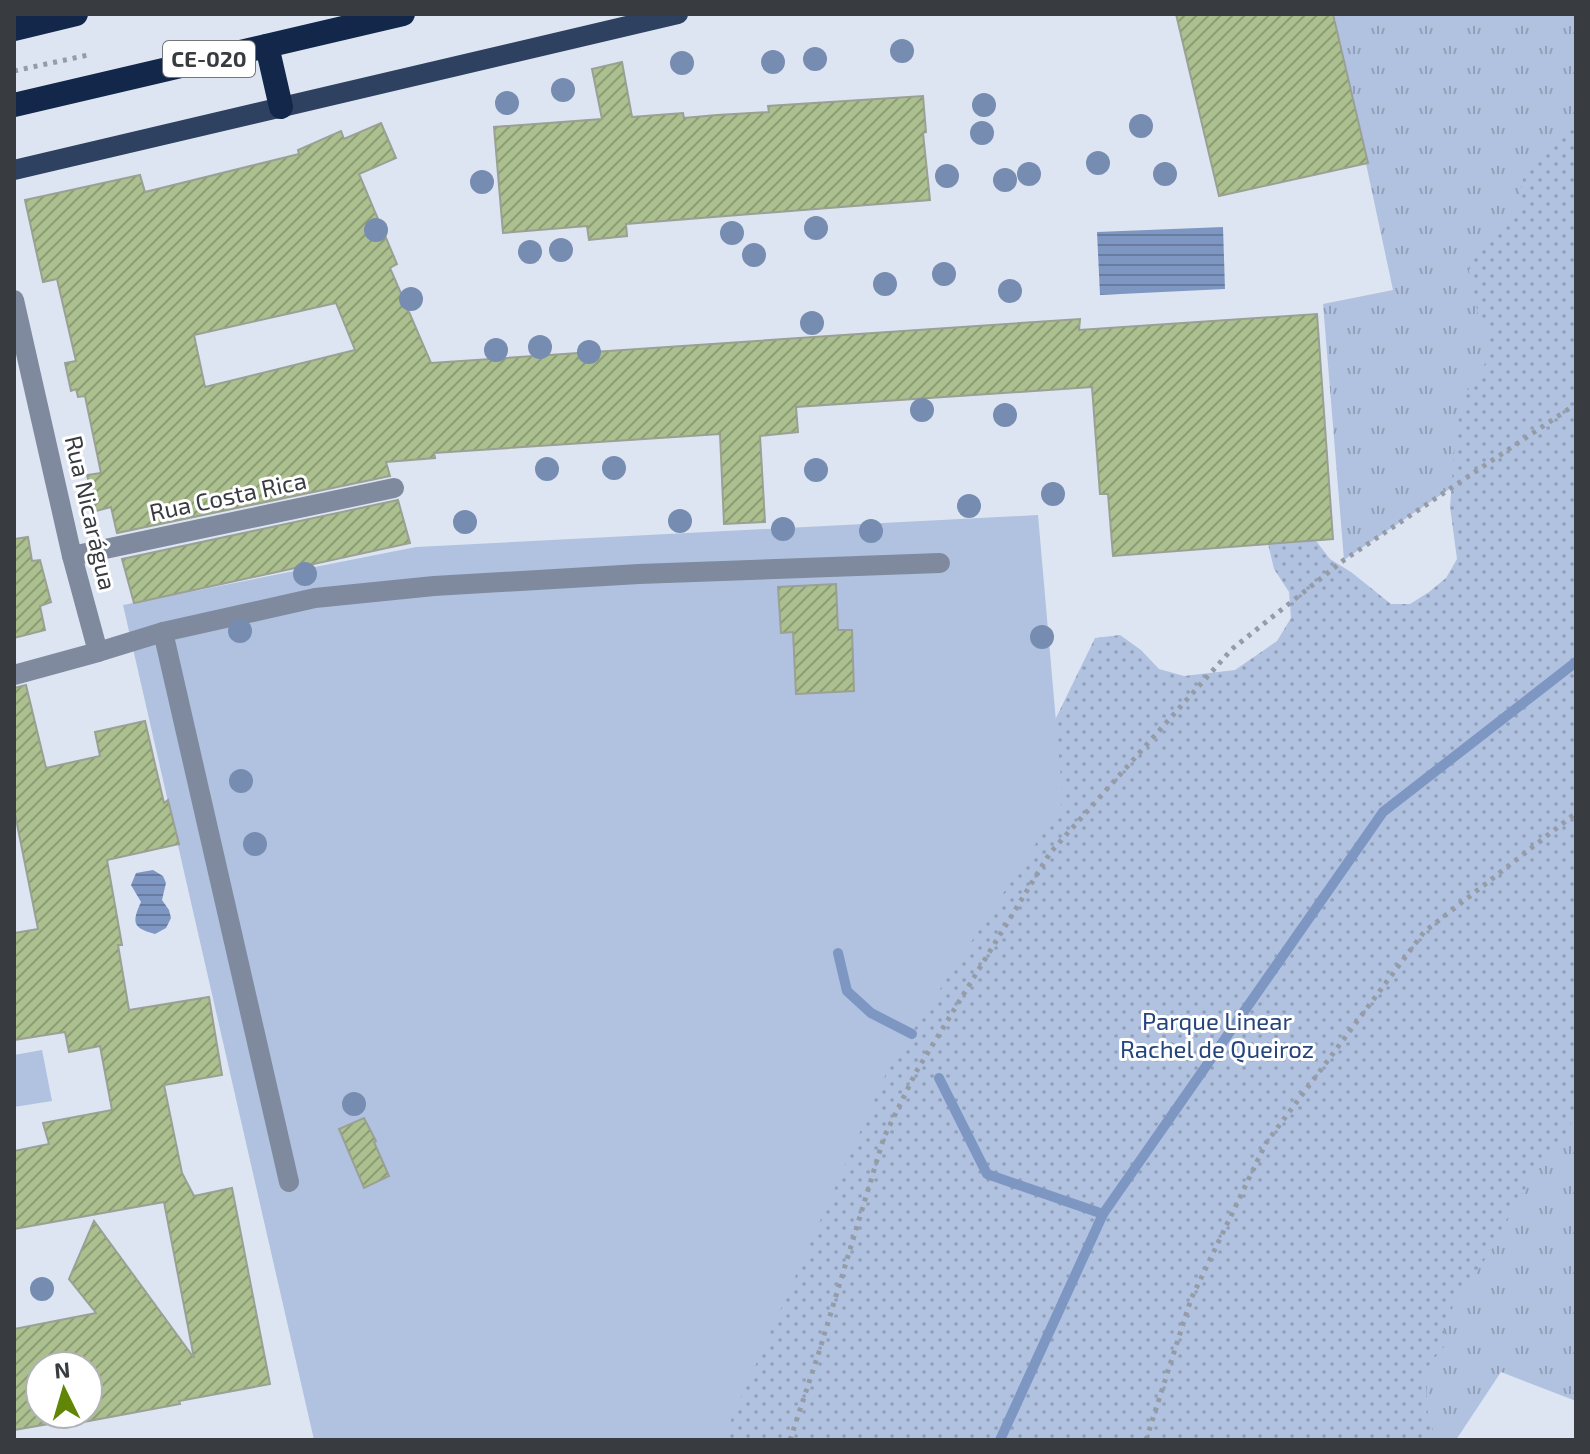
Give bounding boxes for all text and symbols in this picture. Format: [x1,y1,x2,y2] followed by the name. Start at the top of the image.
[163,41,255,77] road number: CE-020
[60,432,123,593] street label: Rua Nicarágua
[146,465,309,526] street label: Rua Costa Rica
[1120,1006,1314,1063] park label: Parque Linear Rachel de Queiroz
[24,1350,104,1430] north arrow
[53,1355,71,1383] text: N

